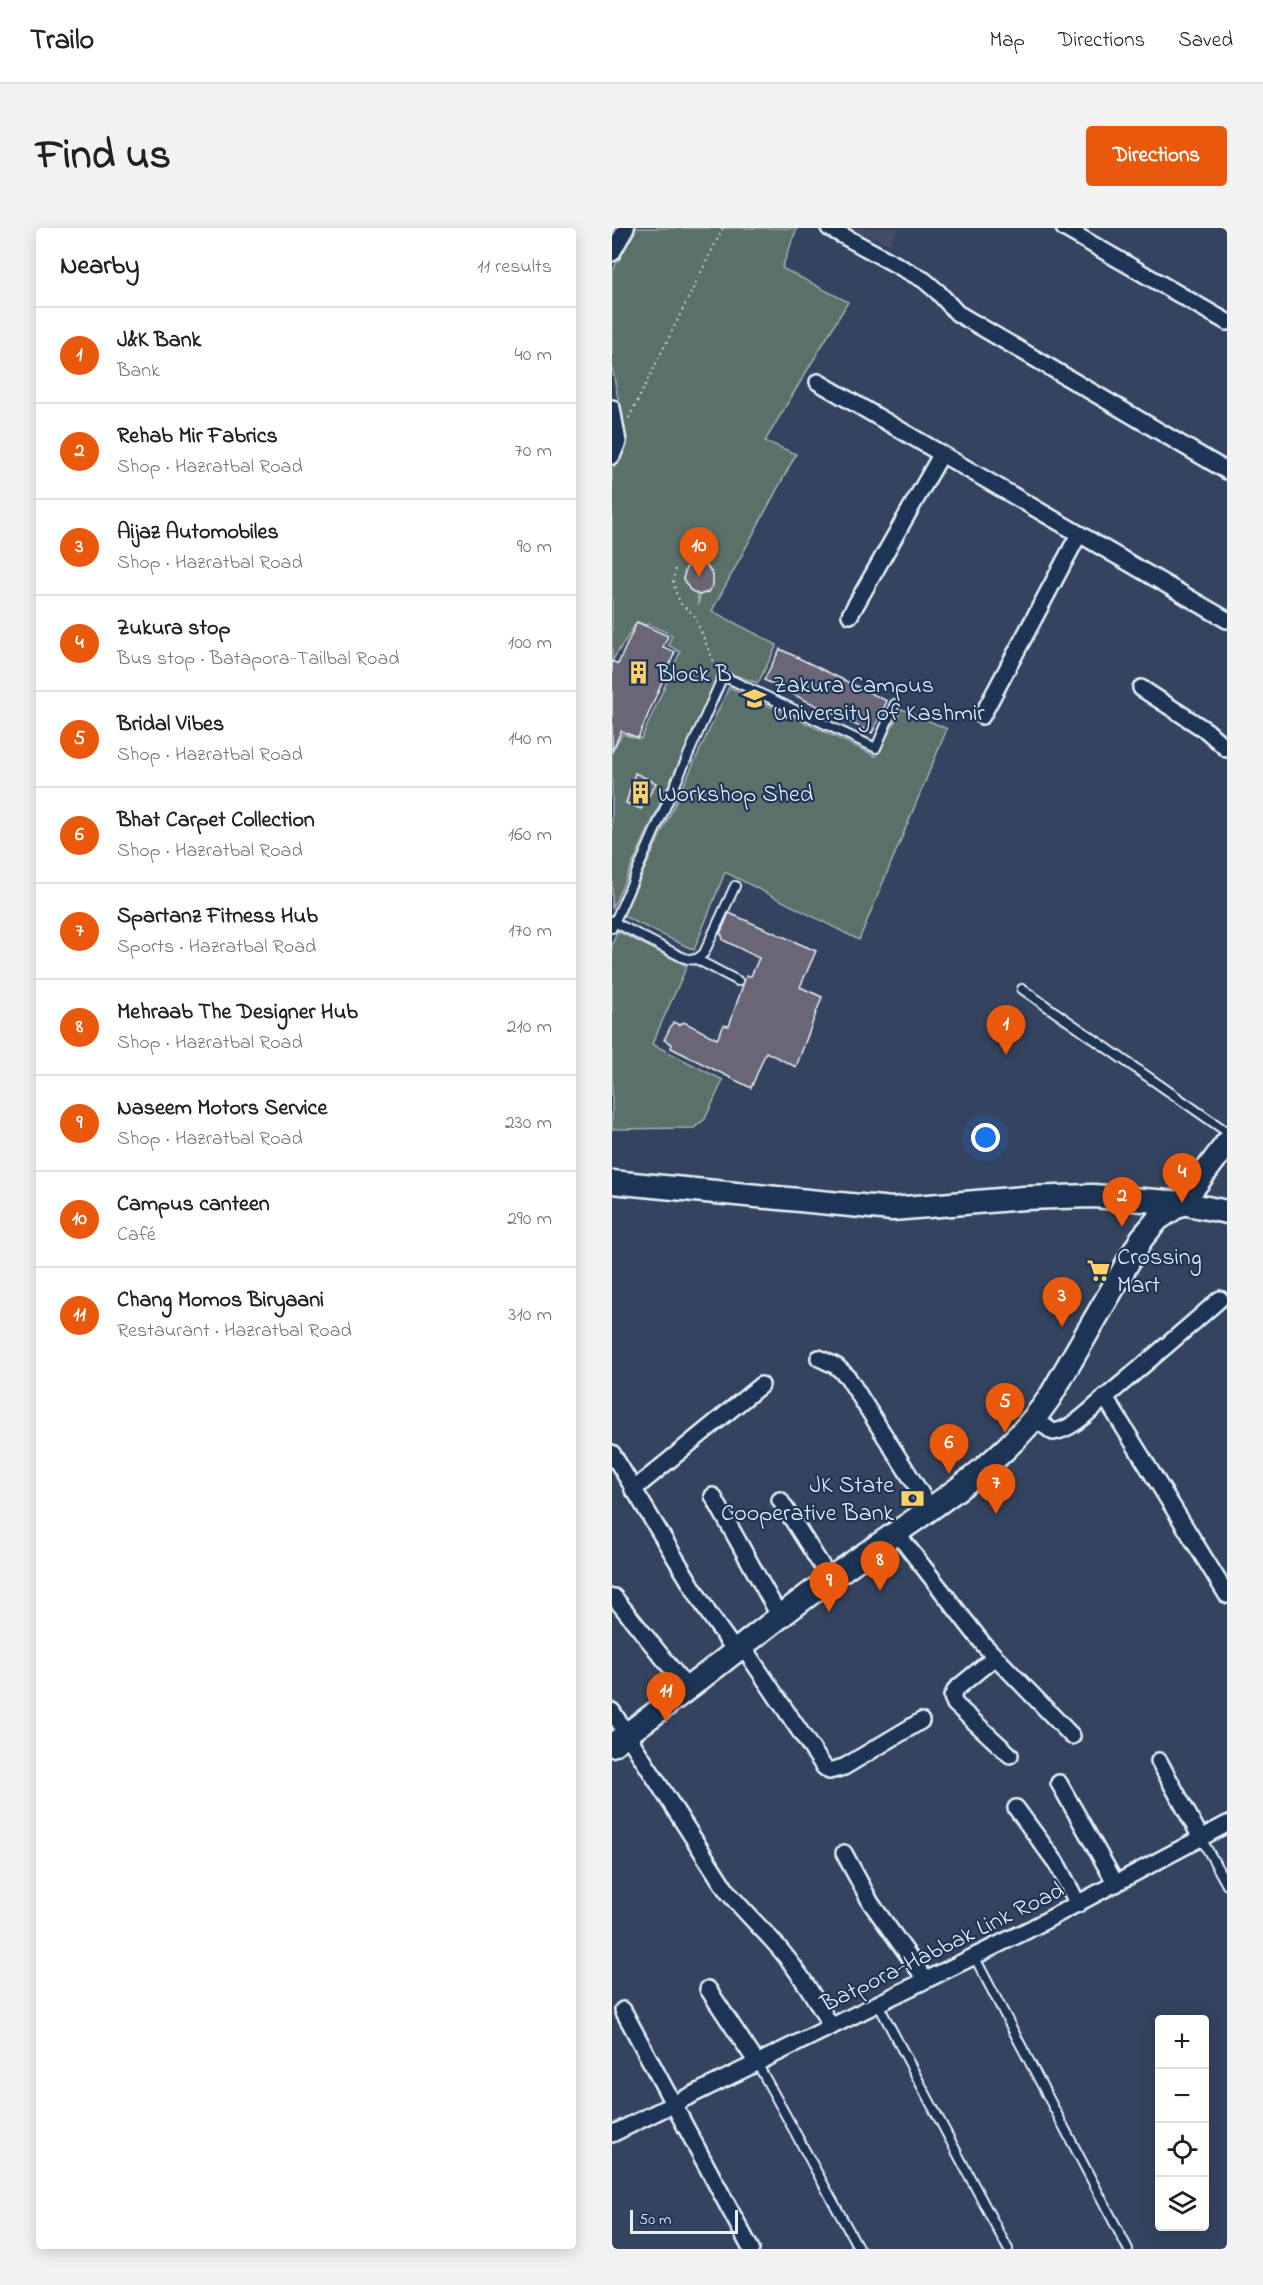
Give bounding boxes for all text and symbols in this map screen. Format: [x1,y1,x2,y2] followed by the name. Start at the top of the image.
[30,21,94,62] text: Trailo
[989,26,1025,56] text: Map
[1058,26,1145,56] text: Directions
[1178,26,1233,56] text: Saved
[36,126,171,187] text: Find us
[1086,126,1227,186] button: Directions
[60,248,139,286] text: Nearby
[477,253,552,282] text: 11 results
[117,325,201,357] text: J&K Bank
[76,341,83,370] text: 1
[515,341,552,370] text: 40 m
[117,357,160,386] text: Bank
[117,421,278,453] text: Rehab Mir Fabrics
[75,437,84,466] text: 2
[515,437,552,466] text: 70 m
[117,453,303,482] text: Shop · Hazratbal Road
[117,517,279,549] text: Aijaz Automobiles
[680,528,718,577] pin: 10
[75,533,84,562] text: 3
[517,533,552,562] text: 90 m
[117,549,303,578] text: Shop · Hazratbal Road
[117,613,230,645] text: Zukura stop
[75,629,84,658] text: 4
[508,629,552,658] text: 100 m
[117,645,399,674] text: Bus stop · Batapora-Tailbal Road
[656,658,732,693] place label: Block B
[626,660,652,686] building icon: Block B
[773,669,985,733] place label: Zakura Campus University of Kashmir
[742,685,768,711] school or university icon: Zakura Campus University of Kashmir
[117,709,224,741] text: Bridal Vibes
[74,725,85,754] text: 5
[508,725,552,754] text: 140 m
[117,741,303,770] text: Shop · Hazratbal Road
[658,778,814,813] place label: Workshop Shed
[627,780,653,806] building icon: Workshop Shed
[117,805,315,837] text: Bhat Carpet Collection
[75,821,84,850] text: 6
[508,821,552,850] text: 160 m
[117,837,303,866] text: Shop · Hazratbal Road
[117,901,318,933] text: Spartanz Fitness Hub
[75,917,84,946] text: 7
[508,917,552,946] text: 170 m
[117,933,316,962] text: Sports · Hazratbal Road
[117,997,358,1029] text: Mehraab The Designer Hub
[986,1006,1026,1055] pin: 1
[76,1013,83,1042] text: 8
[507,1013,552,1042] text: 210 m
[117,1029,303,1058] text: Shop · Hazratbal Road
[117,1093,327,1125] text: Naseem Motors Service
[76,1109,83,1138] text: 9
[505,1109,552,1138] text: 230 m
[971,1123,1000,1152] your location
[117,1125,303,1154] text: Shop · Hazratbal Road
[1162,1154,1202,1203] pin: 4
[1102,1178,1142,1227] pin: 2
[117,1189,270,1221] text: Campus canteen
[72,1205,87,1234] text: 10
[507,1205,552,1234] text: 290 m
[117,1221,156,1250] text: Café
[1117,1241,1201,1304] place label: Crossing Mart
[1086,1257,1112,1283] supermarket icon: Crossing Mart
[1042,1278,1082,1327] pin: 3
[117,1285,324,1317] text: Chang Momos Biryaani
[73,1301,86,1330] text: 11
[508,1301,552,1330] text: 310 m
[117,1317,352,1346] text: Restaurant · Hazratbal Road
[986,1384,1024,1433] pin: 5
[930,1424,968,1474] pin: 6
[976,1464,1016,1514] pin: 7
[721,1469,894,1532] place label: JK State Cooperative Bank
[899,1485,925,1511] bank icon: JK State Cooperative Bank
[860,1542,900,1591] pin: 8
[810,1562,848,1612] pin: 9
[646,1672,686,1722] pin: 11
[815,1874,1071,2023] street label: Batpora-Habbak Link Road
[1155,2015,1209,2231] map controls
[1155,2015,1209,2069] button: +
[1155,2069,1209,2123] button: −
[1155,2123,1209,2177] button: locate
[1155,2177,1209,2231] button: layers
[630,2207,738,2234] scale bar
[639,2208,671,2232] text: 50 m

